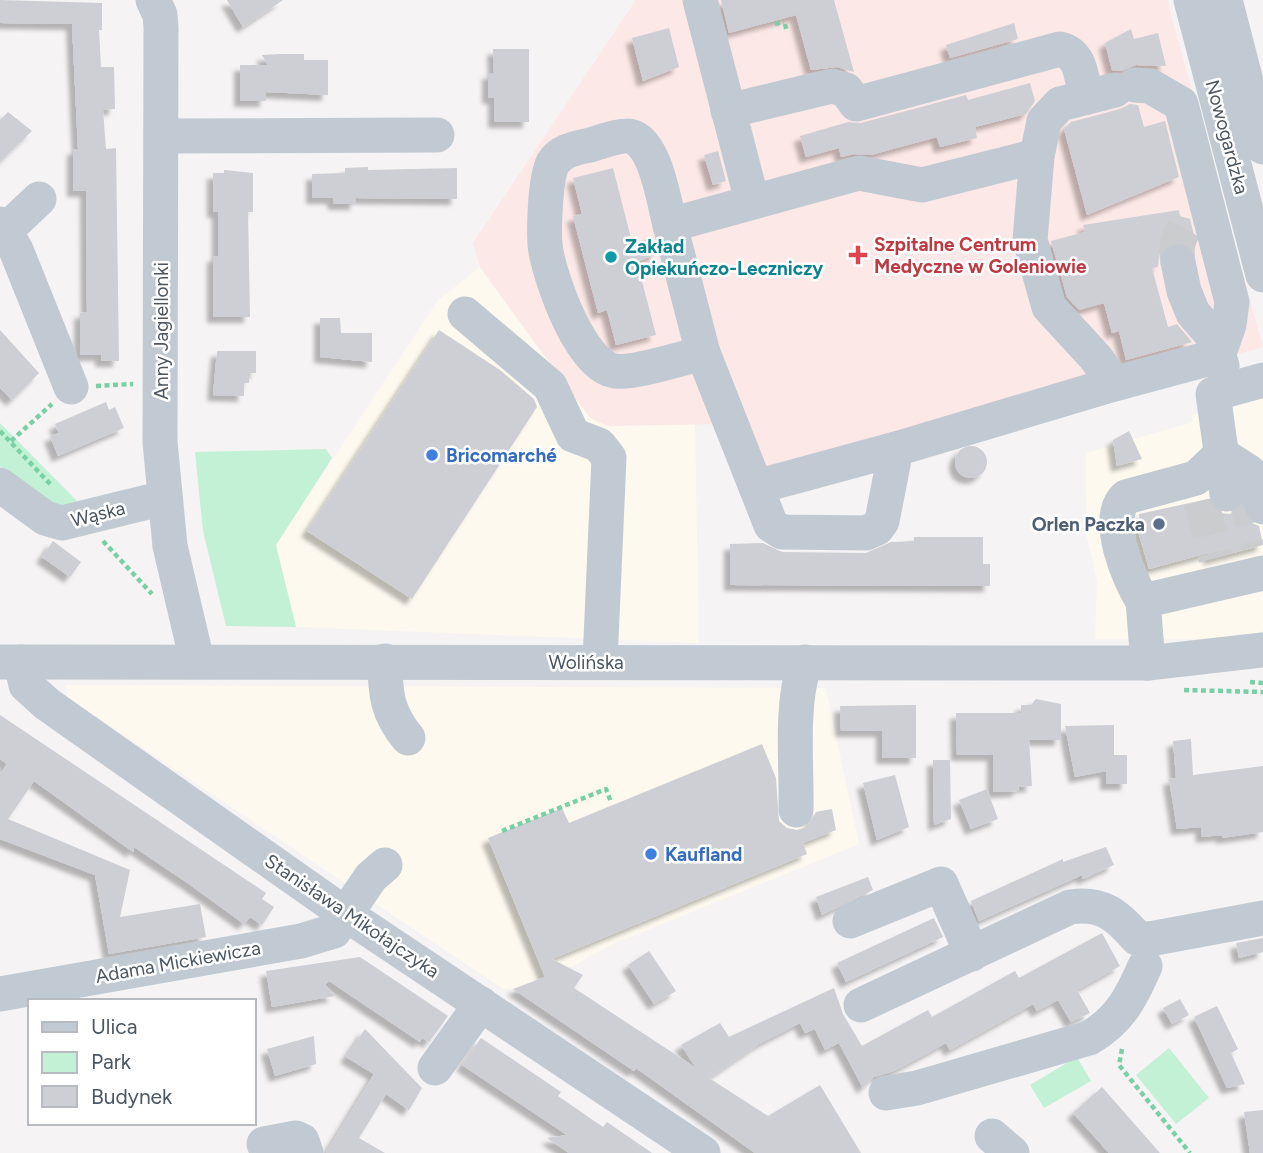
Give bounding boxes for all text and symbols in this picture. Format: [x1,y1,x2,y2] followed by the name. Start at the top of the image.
[1201,77,1253,197] street label: Nowogardzka
[874,233,1087,278] place label: Szpitalne Centrum Medyczne w Goleniowie
[625,235,823,280] place label: Zakład Opiekuńczo-Leczniczy
[848,245,868,265] marker: Szpitalne Centrum Medyczne w Goleniowie
[603,249,619,265] marker: Zakład Opiekuńczo-Leczniczy
[150,262,173,400] street label: Anny Jagiellonki
[446,444,557,467] place label: Bricomarché
[424,447,440,463] marker: Bricomarché
[69,496,127,532] street label: Wąska
[1032,513,1145,536] place label: Orlen Paczka
[1151,516,1167,532] marker: Orlen Paczka
[548,651,624,674] street label: Wolińska
[665,843,742,866] place label: Kaufland
[643,846,659,862] marker: Kaufland
[260,849,444,983] street label: Stanisława Mikołajczyka
[94,936,262,988] street label: Adama Mickiewicza
[28,999,256,1125] legend
[91,1014,137,1039] text: Ulica
[91,1049,132,1074] text: Park
[91,1084,173,1109] text: Budynek

